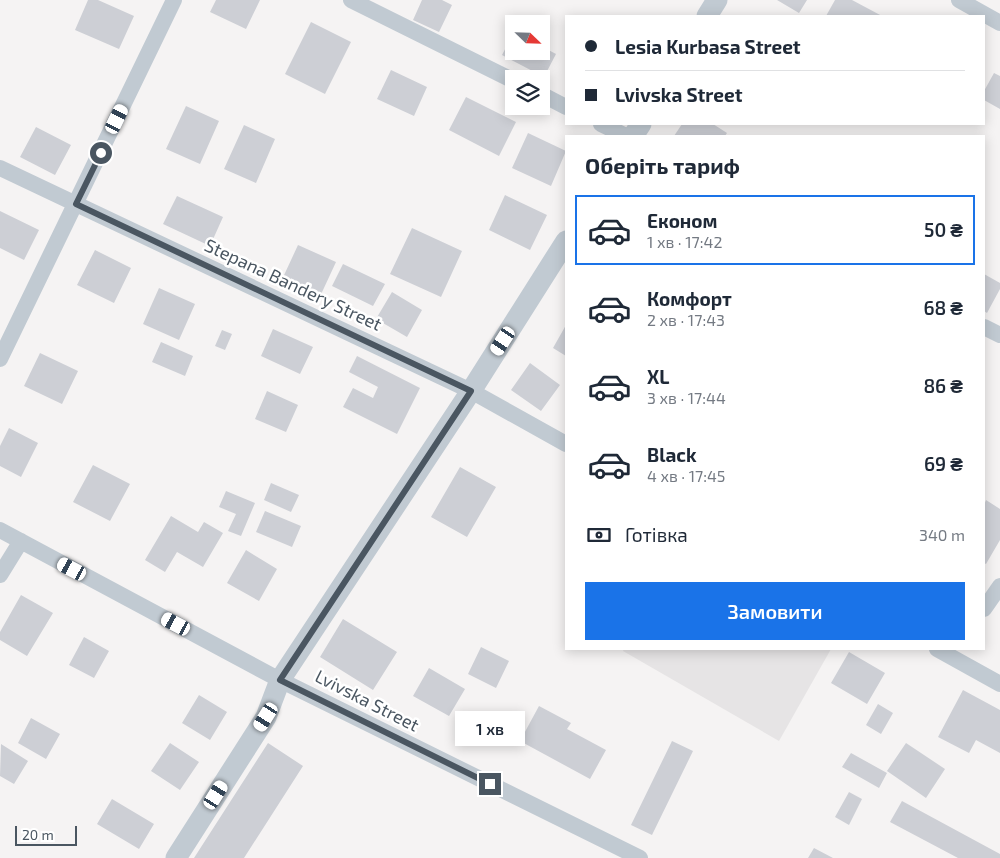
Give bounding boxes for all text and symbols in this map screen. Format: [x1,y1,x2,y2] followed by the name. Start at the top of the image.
[505,15,550,60] north arrow
[505,15,550,115] map controls
[615,35,801,58] text: Lesia Kurbasa Street
[505,70,550,115] button: layers
[615,83,742,106] text: Lvivska Street
[103,102,130,136] car
[90,142,112,164] route start
[585,152,740,178] text: Оберіть тариф
[587,208,632,253] icon: car
[647,209,718,232] text: Економ
[924,218,963,241] text: 50 ₴
[647,232,722,251] text: 1 хв · 17:42
[201,233,386,335] street label: Stepana Bandery Street
[587,286,632,331] icon: car
[647,287,732,310] text: Комфорт
[923,296,963,319] text: 68 ₴
[647,310,725,329] text: 2 хв · 17:43
[488,324,517,358] car
[587,364,632,409] icon: car
[647,365,669,388] text: XL
[923,374,963,397] text: 86 ₴
[647,388,726,407] text: 3 хв · 17:44
[587,442,632,487] icon: car
[647,443,697,466] text: Black
[924,452,963,475] text: 69 ₴
[647,466,725,485] text: 4 хв · 17:45
[585,521,613,549] icon: cash
[625,523,688,546] text: Готівка
[919,525,965,544] text: 340 m
[55,555,88,583] car
[585,582,965,640] button: Замовити
[159,610,192,638] car
[312,664,423,736] street label: Lvivska Street
[251,700,280,734] car
[455,712,525,746] callout: 1 хв
[476,719,504,738] text: 1 хв
[479,773,501,795] route end
[201,778,230,812] car
[15,823,78,846] scale bar
[22,826,54,843] text: 20 m

